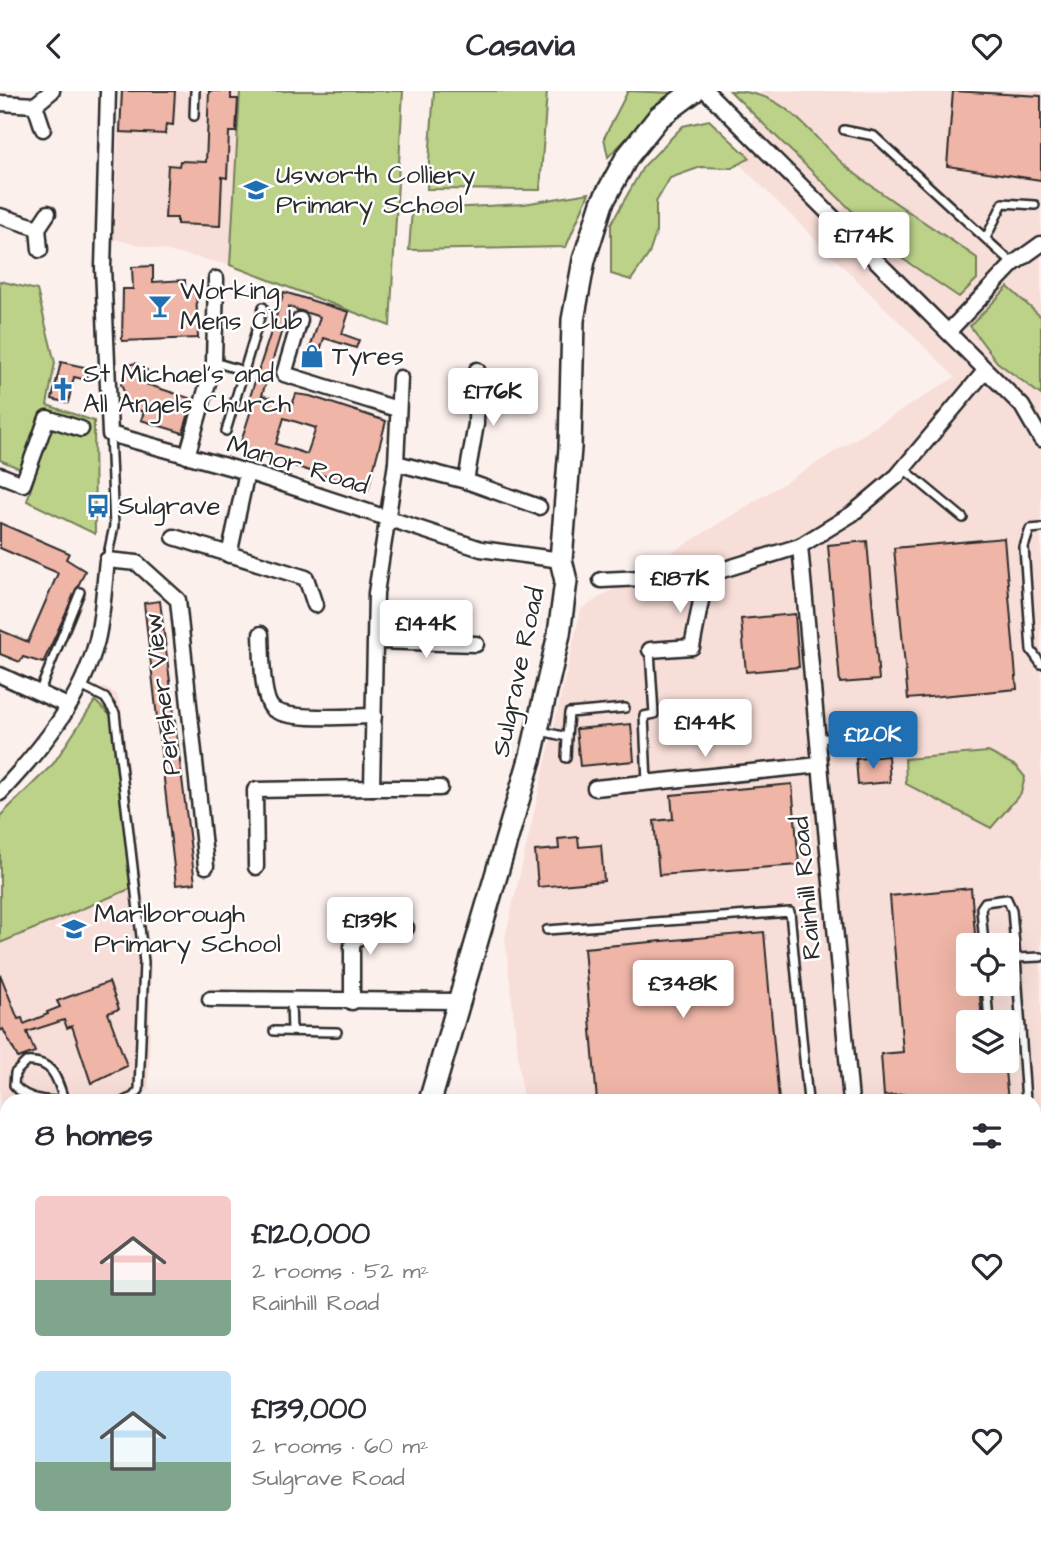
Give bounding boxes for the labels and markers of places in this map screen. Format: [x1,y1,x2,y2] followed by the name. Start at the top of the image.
[276,157,475,225] place label: Usworth Colliery Primary School
[242,176,270,204] school or university icon: Usworth Colliery Primary School
[815,213,913,272] pin: £174K
[180,273,303,339] place label: Working Mens Club
[146,292,174,320] bar icon: Working Mens Club
[332,338,404,376] place label: Tyres
[298,342,326,370] shop icon: Tyres
[83,356,291,424] place label: St Michael's and All Angels Church
[444,369,542,428] pin: £176K
[49,375,77,403] church icon: St Michael's and All Angels Church
[118,488,221,526] place label: Sulgrave
[84,492,112,520] bus stop icon: Sulgrave
[631,555,729,615] pin: £187K
[377,601,475,660] pin: £144K
[656,699,754,759] pin: £144K
[824,711,922,771] pin: £120K
[94,896,281,964] place label: Marlborough Primary School
[321,897,419,957] pin: £139K
[60,915,88,943] school or university icon: Marlborough Primary School
[634,961,732,1020] pin: £348K

